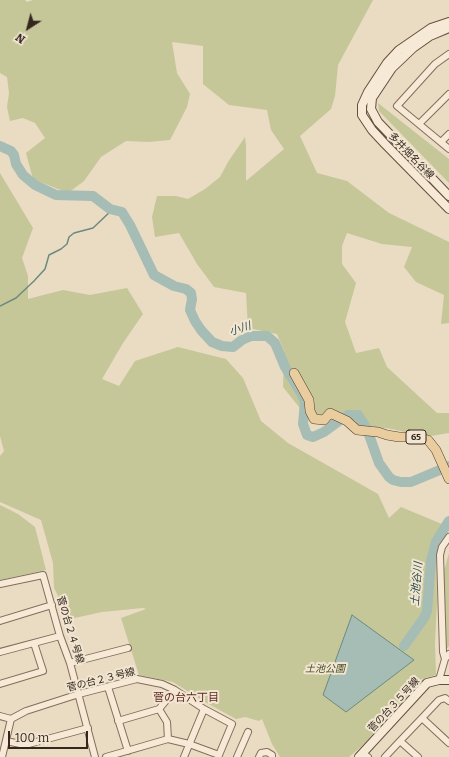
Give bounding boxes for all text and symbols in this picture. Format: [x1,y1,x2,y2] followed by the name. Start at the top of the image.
[8,8,48,48] north arrow
[13,30,28,46] text: N
[386,130,436,182] street label: 多井畑名谷線
[228,319,252,339] water label: 小川
[406,430,426,444] road number: 65
[409,562,425,606] water label: 土池谷川
[54,595,86,665] street label: 菅の台２４号線
[305,663,345,675] park label: 土池公園
[66,666,136,694] street label: 菅の台２３号線
[366,675,422,735] street label: 菅の台３５号線
[153,691,219,705] district label: 菅の台六丁目
[10,723,90,749] scale bar
[15,731,49,745] text: 100 m

